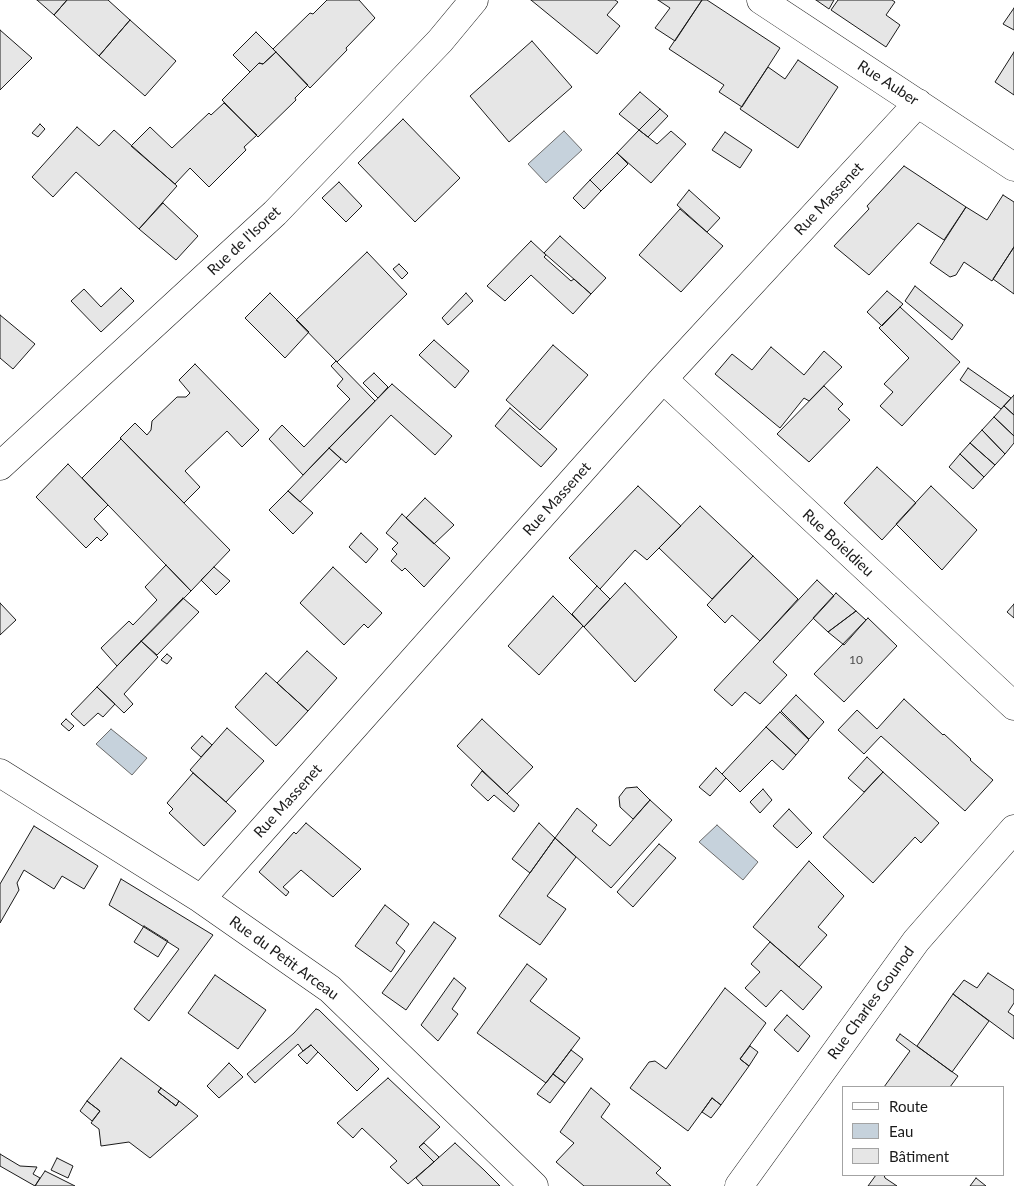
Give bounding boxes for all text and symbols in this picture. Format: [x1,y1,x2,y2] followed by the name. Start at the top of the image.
[854,57,922,109] street label: Rue Auber
[791,159,867,239] street label: Rue Massenet
[204,203,284,279] street label: Rue de l'Isoret
[519,458,595,540] street label: Rue Massenet
[799,506,877,580] street label: Rue Boieldieu
[849,653,863,667] house number: 10
[250,760,326,842] street label: Rue Massenet
[226,912,342,1004] street label: Rue du Petit Arceau
[824,943,918,1063] street label: Rue Charles Gounod
[842,1086,1004,1176] legend
[889,1097,928,1115] text: Route
[889,1122,913,1140] text: Eau
[889,1147,949,1165] text: Bâtiment

